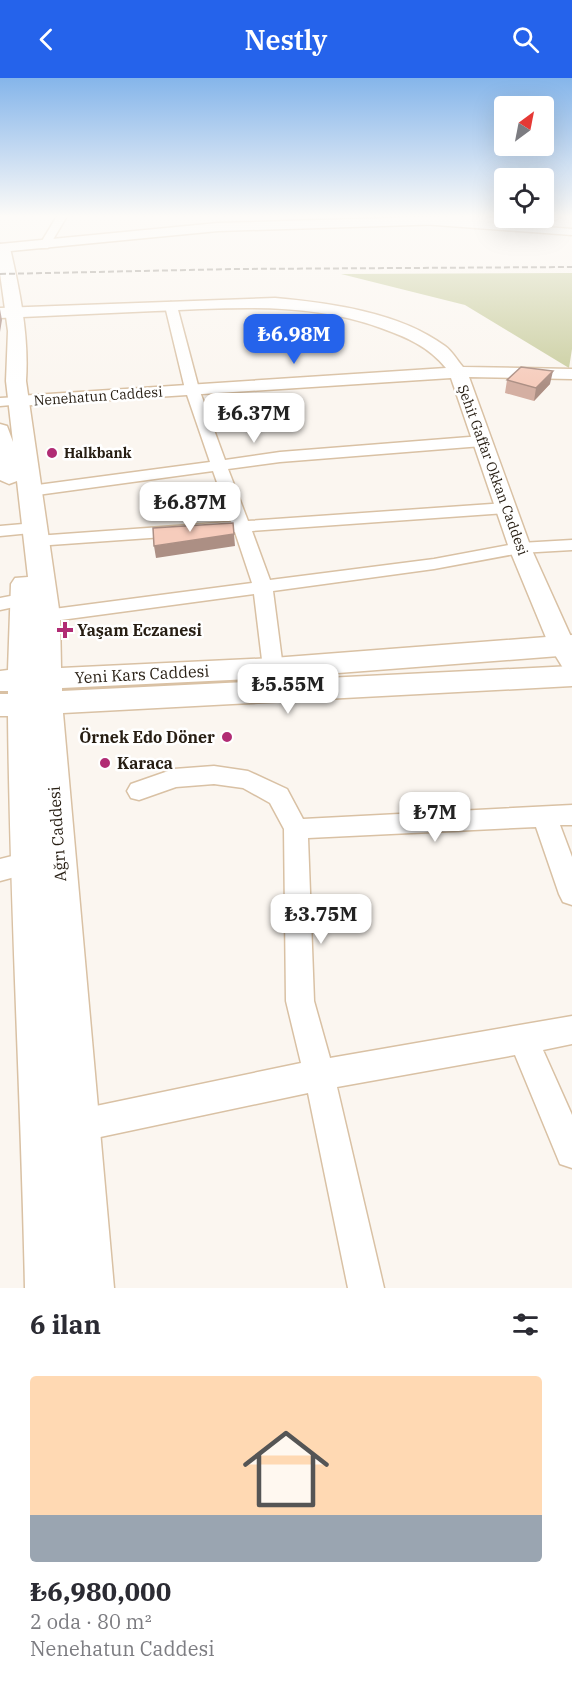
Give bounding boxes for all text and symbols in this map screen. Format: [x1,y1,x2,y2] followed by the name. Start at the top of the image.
[245,22,327,57] text: Nestly
[30,23,63,56] icon: back
[509,23,542,56] icon: search
[494,96,554,156] north arrow
[494,96,554,228] map controls
[494,168,554,228] button: locate
[245,314,343,365] pin: ₺6.98M
[258,320,330,347] text: ₺6.98M
[454,382,532,558] street label: Şehit Gaffar Okkan Caddesi
[33,383,163,409] street label: Nenehatun Caddesi
[205,393,303,444] pin: ₺6.37M
[218,399,290,426] text: ₺6.37M
[64,444,132,462] place label: Halkbank
[45,446,59,460] marker: Halkbank
[141,482,239,533] pin: ₺6.87M
[154,488,226,515] text: ₺6.87M
[77,620,202,640] place label: Yaşam Eczanesi
[58,623,72,637] marker: Yaşam Eczanesi
[74,660,210,688] street label: Yeni Kars Caddesi
[239,664,337,715] pin: ₺5.55M
[252,670,324,697] text: ₺5.55M
[79,727,215,747] place label: Örnek Edo Döner
[220,730,234,744] marker: Örnek Edo Döner
[117,753,173,773] place label: Karaca
[98,756,112,770] marker: Karaca
[44,786,70,882] street label: Ağrı Caddesi
[406,792,464,843] pin: ₺7M
[413,798,457,825] text: ₺7M
[272,894,370,945] pin: ₺3.75M
[285,900,357,927] text: ₺3.75M
[30,1307,101,1341] text: 6 ilan
[509,1308,542,1341] icon: filters
[232,1415,340,1523] icon: home
[30,1574,171,1608] text: ₺6,980,000
[30,1608,152,1635] text: 2 oda · 80 m²
[30,1635,215,1662] text: Nenehatun Caddesi

